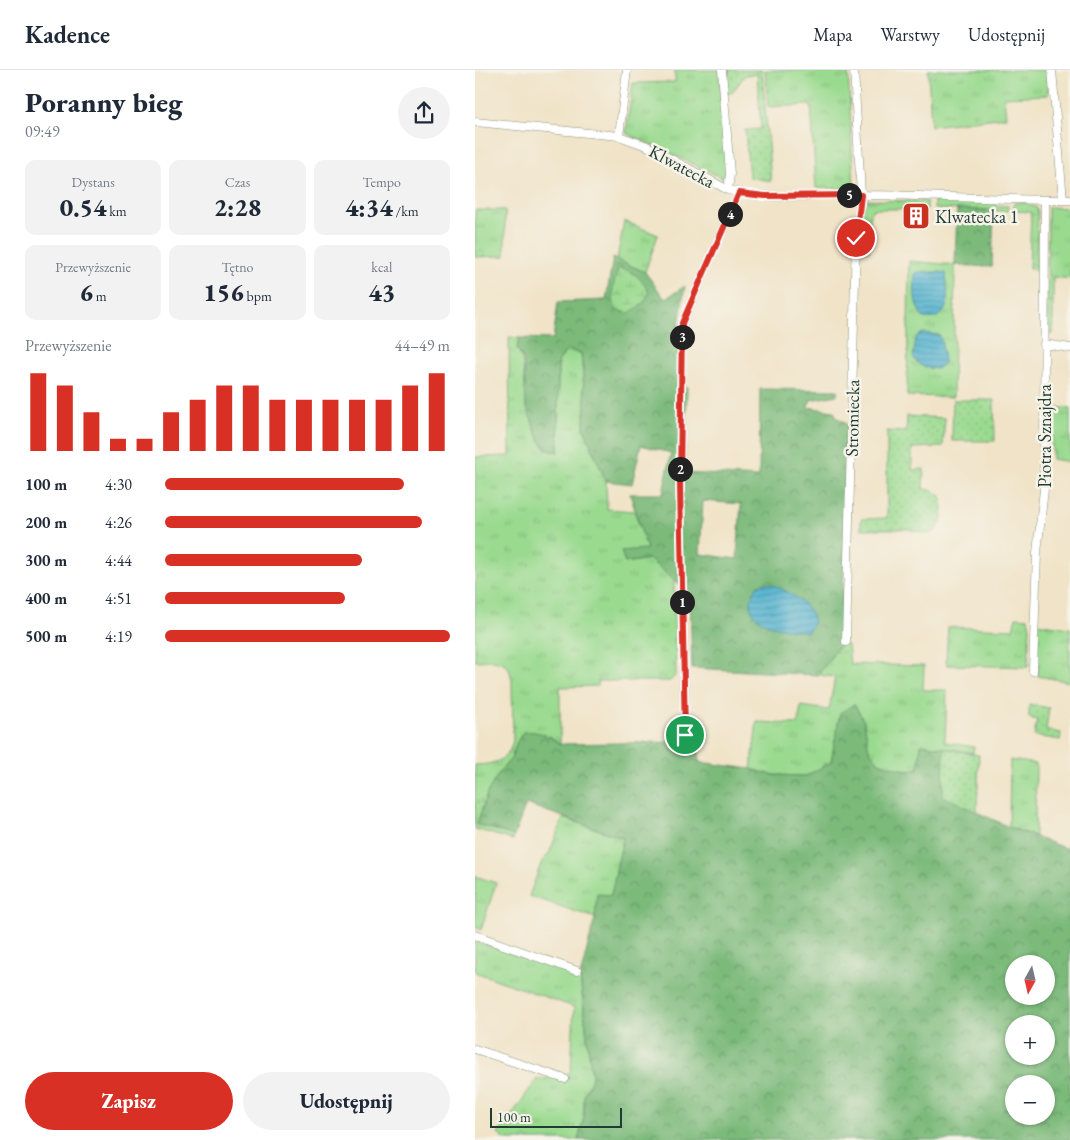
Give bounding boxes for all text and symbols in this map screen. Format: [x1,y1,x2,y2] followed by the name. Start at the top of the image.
[25,19,110,50] text: Kadence
[813,23,852,46] text: Mapa
[880,23,940,46] text: Warstwy
[968,23,1045,46] text: Udostępnij
[25,84,183,120] text: Poranny bieg
[398,87,450,139] button: share
[25,121,60,142] text: 09:49
[645,139,720,193] street label: Klwatecka
[72,173,115,191] text: Dystans
[225,173,250,191] text: Czas
[363,173,401,191] text: Tempo
[837,182,861,208] pin: 5
[846,186,853,204] text: 5
[60,191,106,223] text: 0.54
[214,191,261,223] text: 2:28
[345,191,393,223] text: 4:34
[901,201,931,231] building icon: Klwatecka 1
[106,202,127,220] text: km
[393,202,419,220] text: /km
[717,202,743,226] pin: 4
[727,205,734,223] text: 4
[935,205,1019,228] place label: Klwatecka 1
[835,217,877,259] pin
[842,224,870,252] icon: check
[55,258,131,276] text: Przewyższenie
[221,258,253,276] text: Tętno
[371,258,392,276] text: kcal
[80,276,93,308] text: 6
[203,276,244,308] text: 156
[368,276,395,308] text: 43
[93,287,107,305] text: m
[244,287,272,305] text: bpm
[669,324,695,350] pin: 3
[679,328,686,346] text: 3
[25,335,112,356] text: Przewyższenie
[395,335,450,356] text: 44–49 m
[840,378,864,457] street label: Stromiecka
[1033,383,1056,488] street label: Piotra Sznajdra
[667,456,693,482] pin: 2
[677,460,684,478] text: 2
[25,474,67,495] text: 100 m
[105,474,132,495] text: 4:30
[25,512,67,533] text: 200 m
[105,512,132,533] text: 4:26
[25,550,67,571] text: 300 m
[105,550,132,571] text: 4:44
[25,588,67,609] text: 400 m
[105,588,132,609] text: 4:51
[669,590,695,614] pin: 1
[679,593,686,611] text: 1
[25,626,67,647] text: 500 m
[105,626,132,647] text: 4:19
[664,714,706,756] pin
[671,721,699,749] icon: arrive
[1005,955,1055,1005] north arrow
[1005,955,1055,1125] map controls
[1005,1015,1055,1065] button: +
[25,1072,233,1130] button: Zapisz
[243,1072,450,1130] button: Udostępnij
[1005,1075,1055,1125] button: −
[490,1105,623,1128] scale bar
[497,1108,531,1126] text: 100 m

